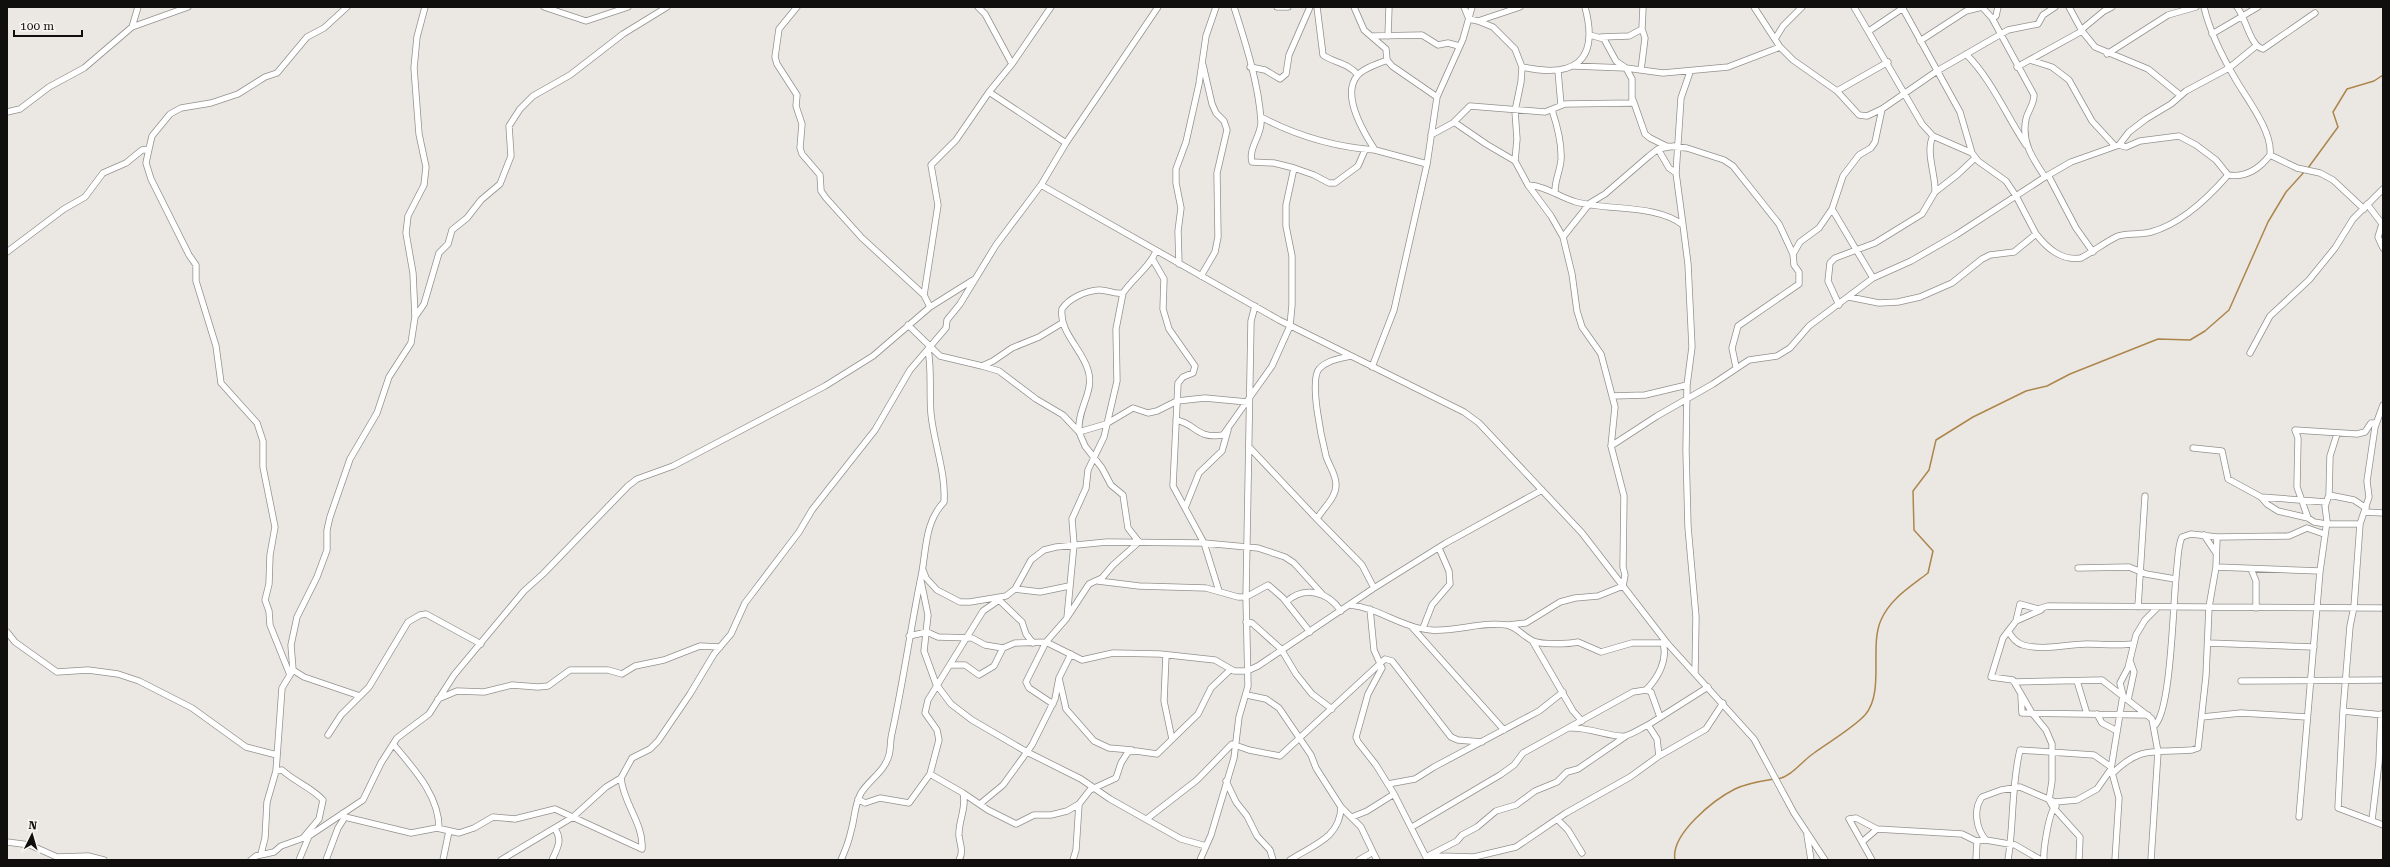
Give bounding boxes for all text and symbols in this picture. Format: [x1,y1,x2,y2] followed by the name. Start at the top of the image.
[14,12,82,38] scale bar
[20,19,54,33] text: 100 m
[12,815,52,855] north arrow
[28,819,38,832] text: N

